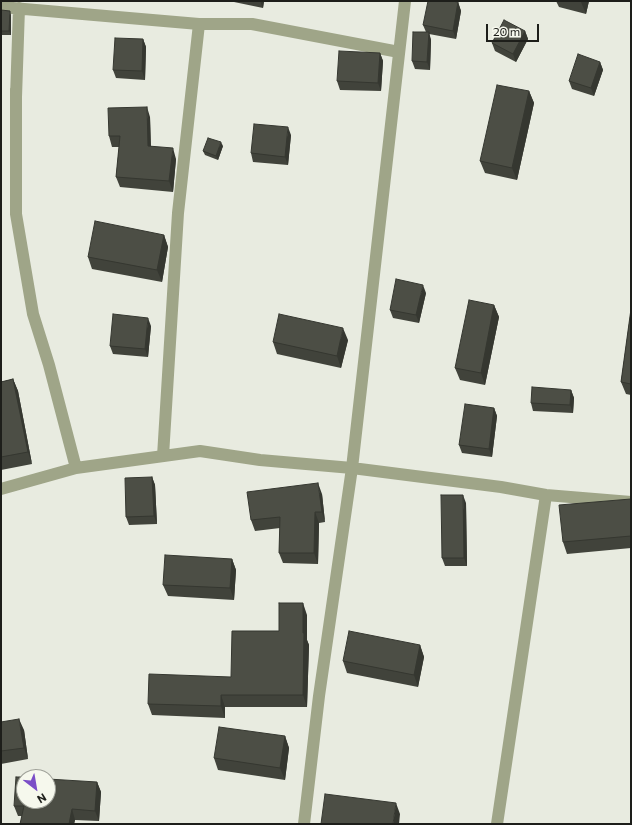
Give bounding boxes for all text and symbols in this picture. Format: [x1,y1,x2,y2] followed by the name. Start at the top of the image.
[488,16,541,42] scale bar
[493,24,520,38] text: 20 m
[16,769,56,809] north arrow
[35,791,49,807] text: N

